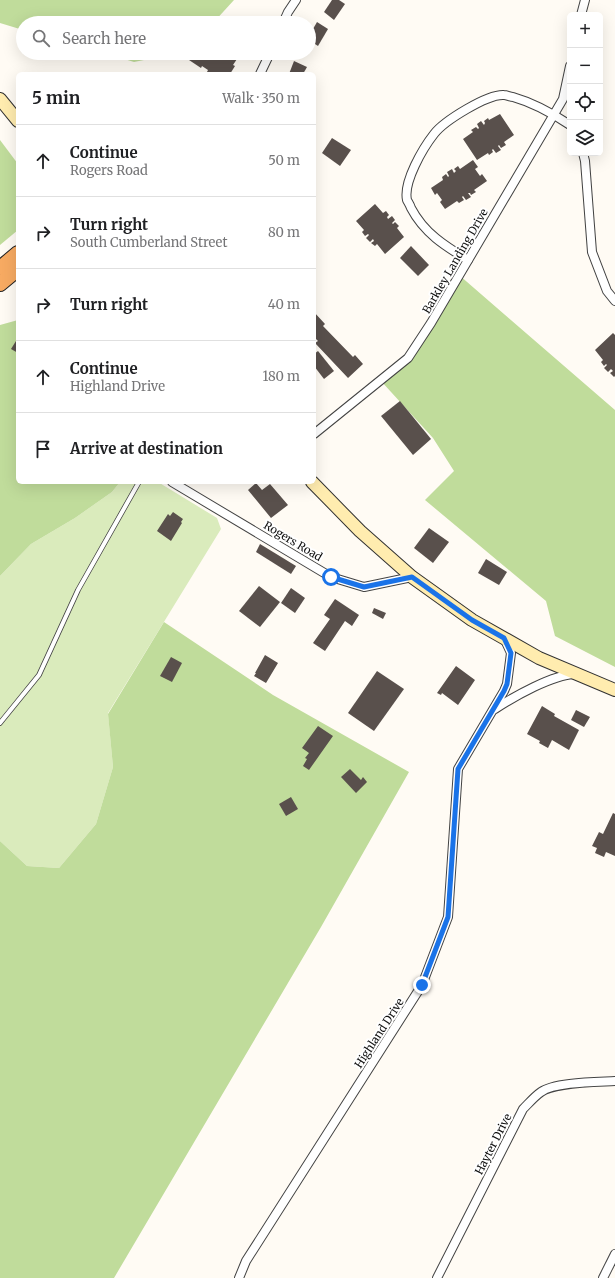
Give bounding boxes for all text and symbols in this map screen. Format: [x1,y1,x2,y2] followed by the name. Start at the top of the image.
[567,12,603,156] map controls
[567,12,603,48] button: +
[16,16,316,60] search box
[30,27,52,49] icon: search
[62,29,146,48] text: Search here
[567,48,603,84] button: −
[567,84,603,120] button: locate
[32,87,80,109] text: 5 min
[222,90,300,107] text: Walk · 350 m
[567,120,603,156] button: layers
[70,143,138,162] text: Continue
[32,150,54,172] icon: ahead
[268,152,300,169] text: 50 m
[70,162,148,179] text: Rogers Road
[419,206,491,316] street label: Barkley Landing Drive
[70,215,148,234] text: Turn right
[32,222,54,244] icon: right
[268,224,300,241] text: 80 m
[70,234,227,251] text: South Cumberland Street
[32,294,54,316] icon: right
[70,295,148,314] text: Turn right
[268,296,300,313] text: 40 m
[70,359,138,378] text: Continue
[32,366,54,388] icon: ahead
[262,368,300,385] text: 180 m
[70,378,165,395] text: Highland Drive
[32,438,54,460] icon: arrive
[70,439,223,458] text: Arrive at destination
[261,518,325,564] street label: Rogers Road
[322,568,340,586] route start
[413,976,431,994] route end
[351,995,407,1071] street label: Highland Drive
[472,1111,515,1177] street label: Hayter Drive

